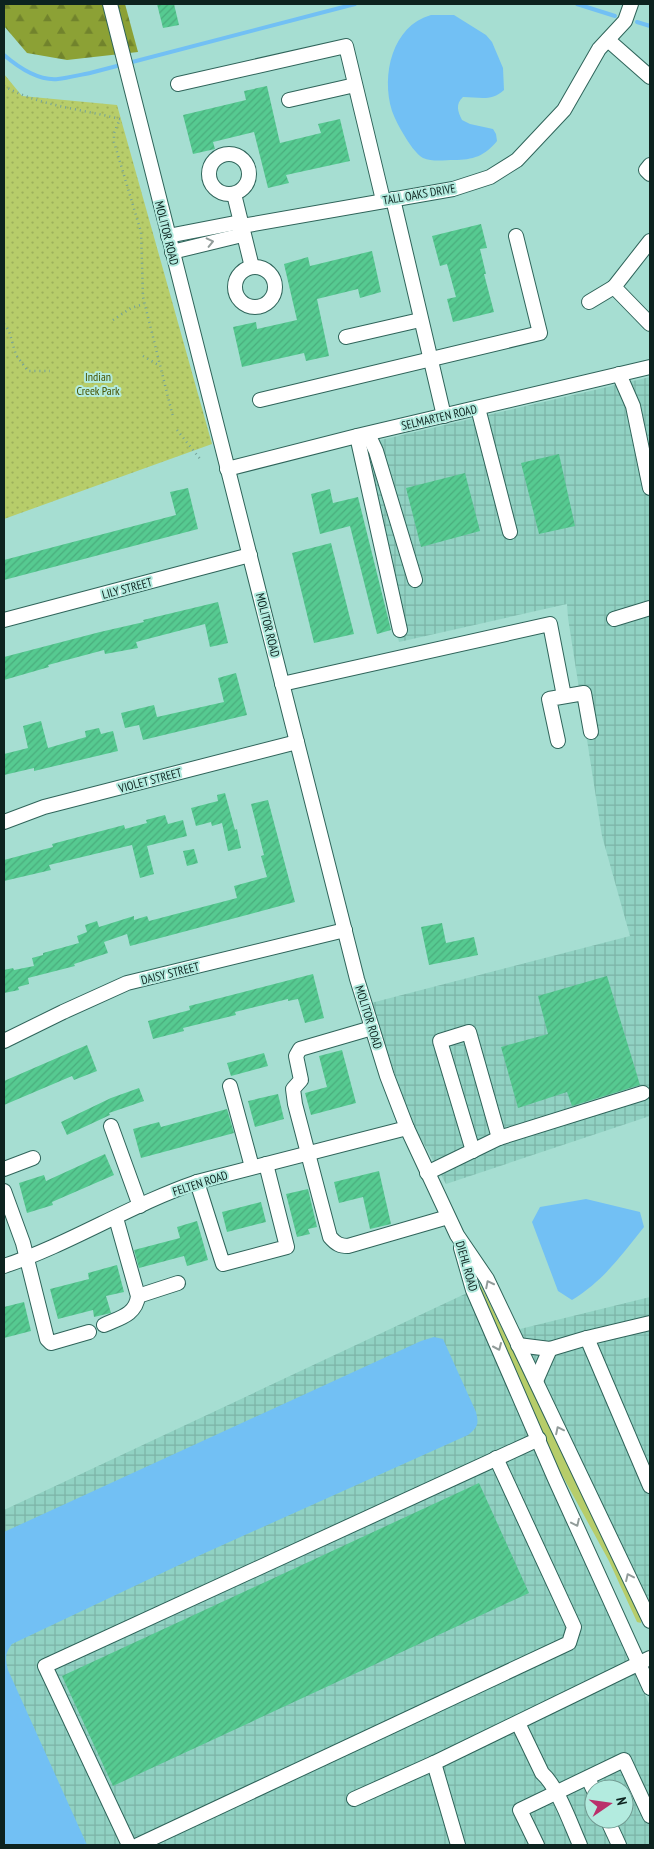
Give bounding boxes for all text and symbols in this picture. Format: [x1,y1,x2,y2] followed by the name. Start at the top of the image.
[381,180,457,208] street label: TALL OAKS DRIVE
[152,199,182,267] street label: MOLITOR ROAD
[205,238,213,248] one-way arrow
[76,369,120,398] park label: Indian Creek Park
[400,401,478,433] street label: SELMARTEN ROAD
[100,574,154,602] street label: LILY STREET
[253,591,283,659] street label: MOLITOR ROAD
[116,764,184,796] street label: VIOLET STREET
[139,958,201,987] street label: DAISY STREET
[352,983,386,1051] street label: MOLITOR ROAD
[171,1167,229,1199] street label: FELTEN ROAD
[453,1239,481,1293] street label: DIEHL ROAD
[485,1280,495,1289] one-way arrow
[491,1342,502,1351] one-way arrow
[555,1426,566,1435] one-way arrow
[569,1518,579,1527] one-way arrow
[625,1573,636,1582] one-way arrow
[584,1779,634,1829] north arrow
[612,1795,631,1807] text: N

